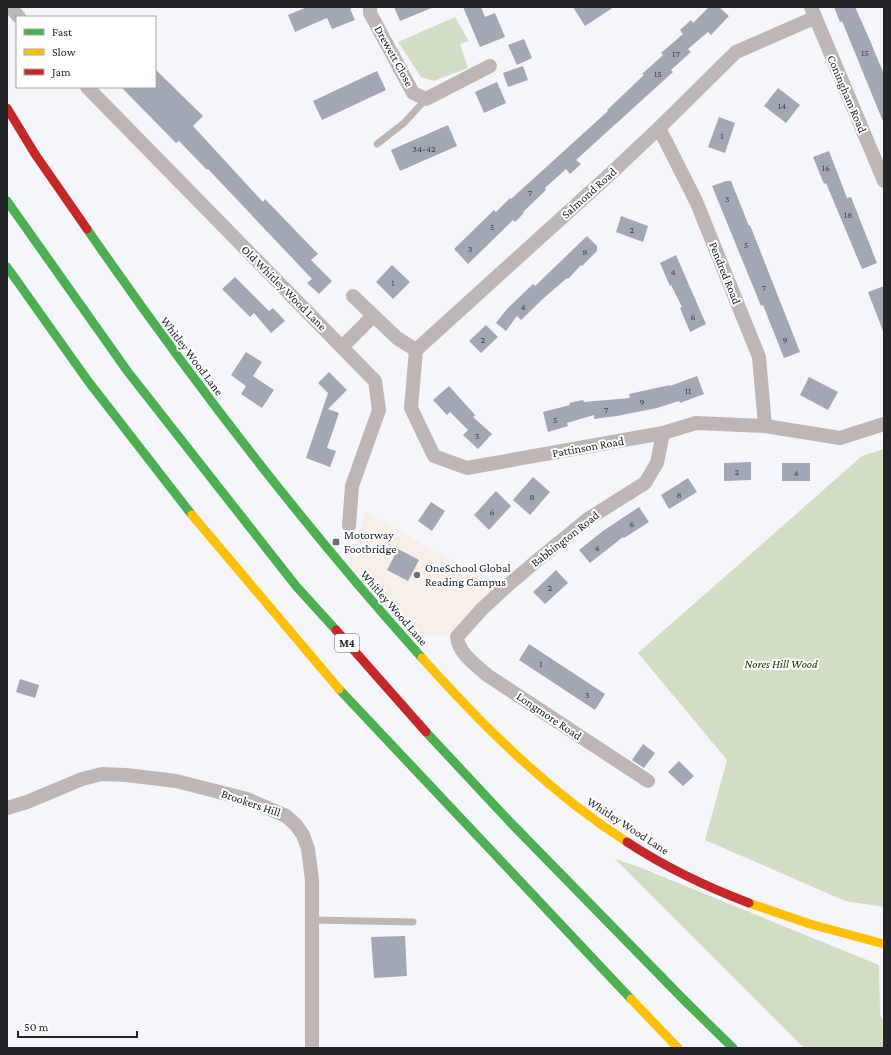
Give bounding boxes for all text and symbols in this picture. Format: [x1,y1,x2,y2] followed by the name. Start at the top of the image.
[16,16,156,88] legend
[371,23,417,89] street label: Drewett Close
[52,25,73,39] text: Fast
[52,45,76,59] text: Slow
[861,47,869,58] house number: 15
[672,48,680,59] house number: 17
[824,53,870,136] street label: Coningham Road
[51,65,71,79] text: Jam
[654,68,662,79] house number: 15
[778,100,786,111] house number: 14
[720,130,724,141] house number: 1
[412,143,436,154] house number: 34-42
[822,162,830,173] house number: 16
[559,164,620,221] street label: Salmond Road
[528,187,533,198] house number: 7
[725,193,730,204] house number: 3
[844,209,852,220] house number: 18
[490,221,495,232] house number: 5
[630,224,635,235] house number: 2
[744,239,749,250] house number: 5
[706,240,744,307] street label: Pendred Road
[238,242,330,334] street label: Old Whitley Wood Lane
[468,243,473,254] house number: 3
[582,246,588,257] house number: 8
[670,266,676,277] house number: 4
[391,277,395,288] house number: 1
[762,282,767,293] house number: 7
[520,301,526,312] house number: 4
[690,311,696,322] house number: 6
[158,314,226,398] street label: Whitley Wood Lane
[481,334,486,345] house number: 2
[782,334,788,345] house number: 9
[685,385,691,396] house number: 11
[639,396,645,407] house number: 9
[604,404,609,415] house number: 7
[553,414,558,425] house number: 5
[475,430,480,441] house number: 3
[551,434,626,460] street label: Pattinson Road
[735,466,740,477] house number: 2
[793,467,799,478] house number: 4
[676,489,682,500] house number: 8
[529,491,535,502] house number: 8
[489,506,495,517] house number: 6
[528,508,602,570] street label: Babbington Road
[629,518,635,529] house number: 6
[344,528,396,556] place label: Motorway Footbridge
[331,537,341,547] marker: Motorway Footbridge
[594,542,600,553] house number: 4
[425,561,511,589] place label: OneSchool Global Reading Campus
[358,568,430,648] street label: Whitley Wood Lane
[412,570,422,580] marker: OneSchool Global Reading Campus
[548,582,553,593] house number: 2
[335,634,359,652] road number: M4
[744,657,818,671] park label: Nores Hill Wood
[539,658,543,669] house number: 1
[514,689,585,743] street label: Longmore Road
[585,689,590,700] house number: 3
[219,786,283,820] street label: Brookers Hill
[584,794,672,858] street label: Whitley Wood Lane
[18,1013,137,1039] scale bar
[24,1020,49,1034] text: 50 m

